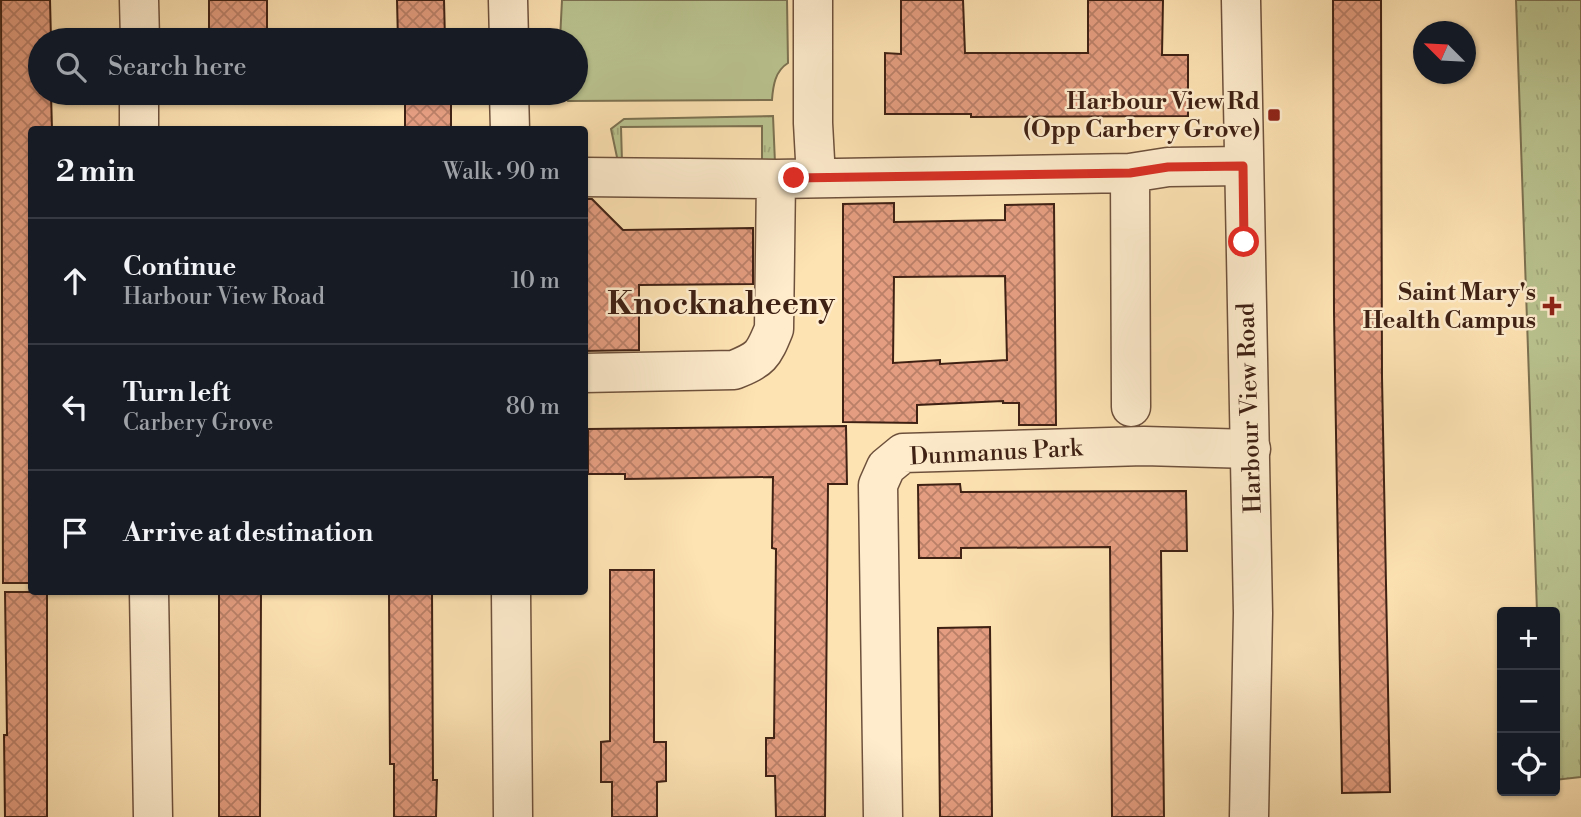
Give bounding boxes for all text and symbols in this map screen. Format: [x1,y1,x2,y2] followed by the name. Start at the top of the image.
[1413,21,1476,84] north arrow
[28,28,588,105] search box
[52,48,90,86] icon: search
[108,51,247,83] text: Search here
[1024,87,1260,145] place label: Harbour View Rd (Opp Carbery Grove)
[1266,107,1282,123] marker: Harbour View Rd (Opp Carbery Grove)
[56,153,135,191] text: 2 min
[443,158,560,186] text: Walk · 90 m
[778,162,809,193] route end
[1228,226,1259,257] route start
[123,251,236,283] text: Continue
[56,262,94,300] icon: ahead
[511,267,560,295] text: 10 m
[1363,278,1536,336] place label: Saint Mary's Health Campus
[123,283,325,311] text: Harbour View Road
[607,284,836,324] district label: Knocknaheeny
[1542,296,1562,316] marker: Saint Mary's Health Campus
[1231,302,1269,514] street label: Harbour View Road
[123,377,231,409] text: Turn left
[56,388,94,426] icon: left
[506,393,560,421] text: 80 m
[123,409,273,437] text: Carbery Grove
[909,433,1085,473] street label: Dunmanus Park
[56,514,94,552] icon: arrive
[123,517,373,549] text: Arrive at destination
[1497,607,1560,796] map controls
[1497,607,1560,670] button: +
[1497,670,1560,733] button: −
[1497,733,1560,796] button: locate

